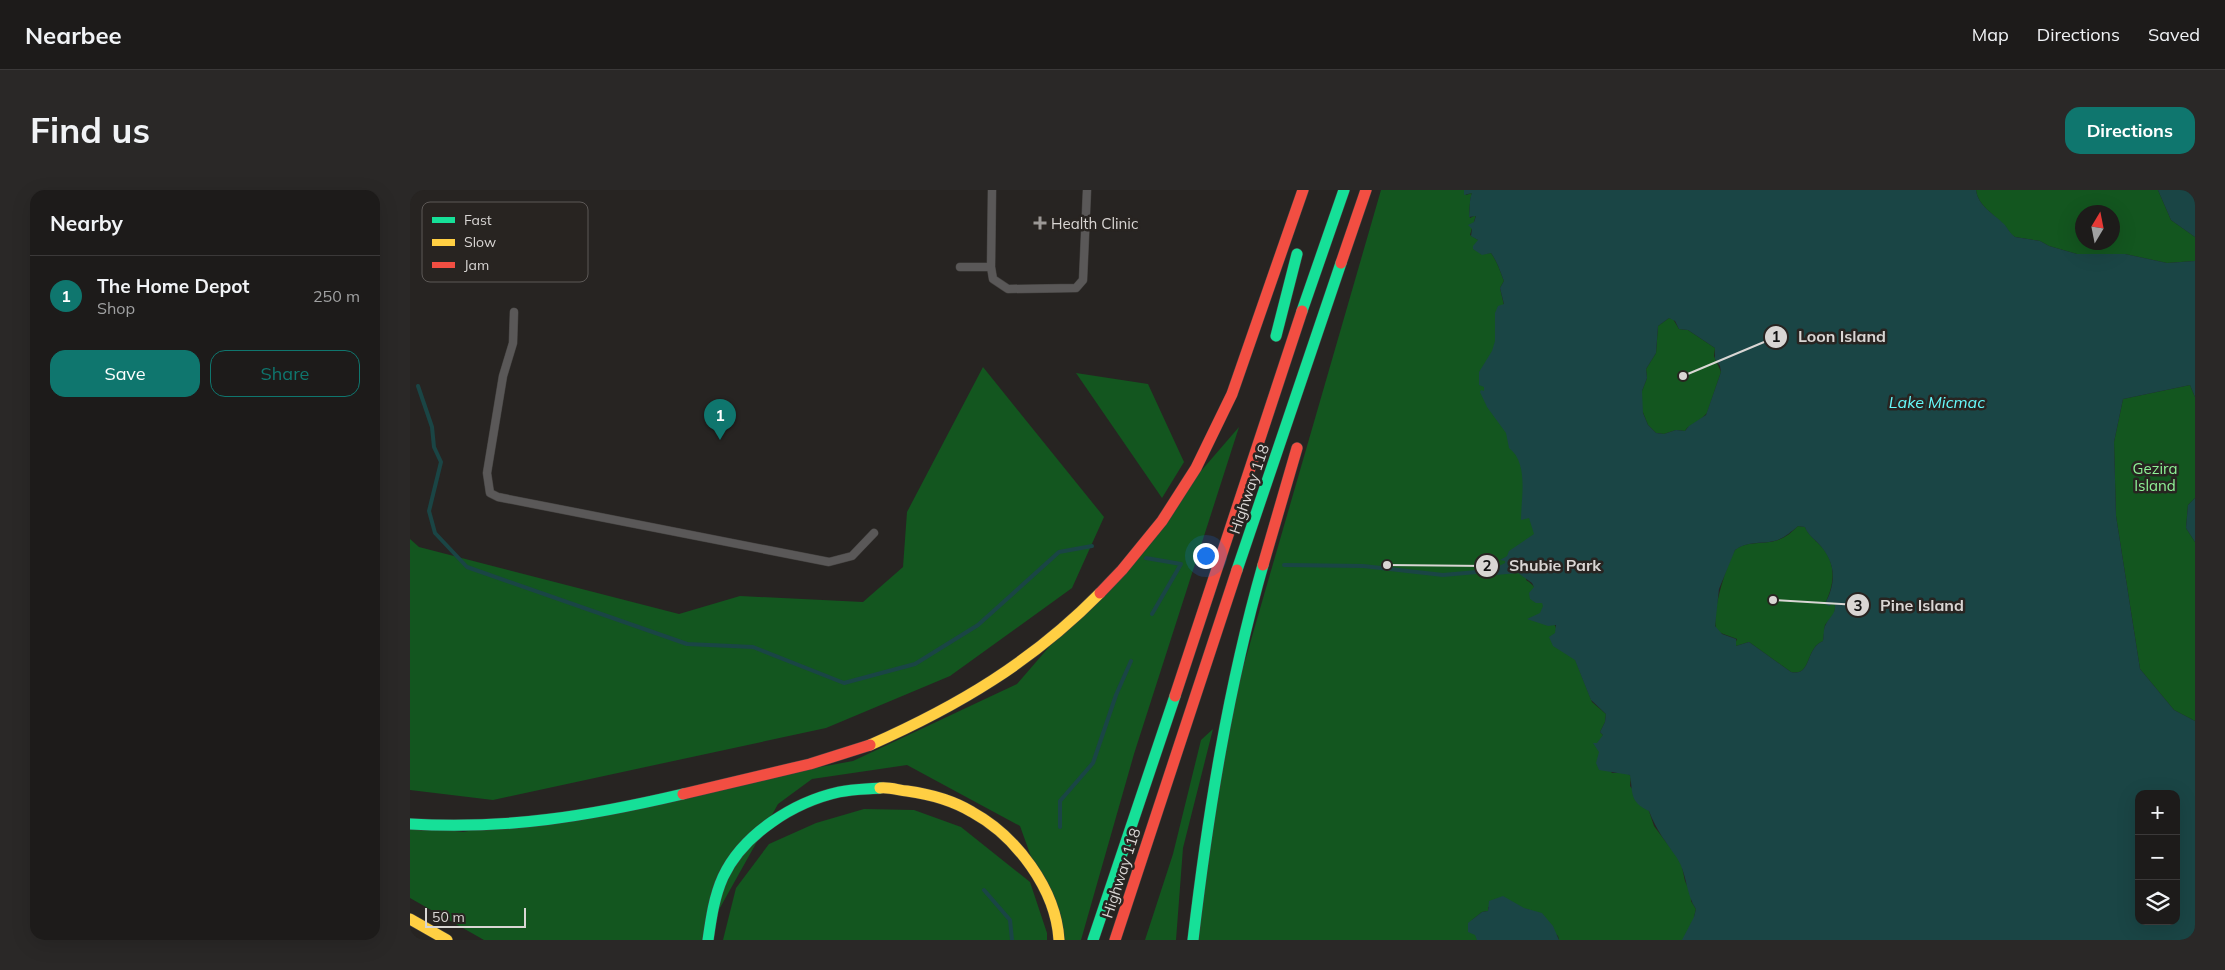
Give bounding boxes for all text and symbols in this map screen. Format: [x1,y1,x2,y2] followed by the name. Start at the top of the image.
[25,20,122,50] text: Nearbee
[1972,23,2009,46] text: Map
[2037,23,2120,46] text: Directions
[2148,23,2200,46] text: Saved
[2065,107,2195,154] button: Directions
[30,108,150,152] text: Find us
[422,202,588,282] legend
[2075,205,2120,250] north arrow
[50,210,123,236] text: Nearby
[464,211,492,229] text: Fast
[1051,214,1138,233] place label: Health Clinic
[1033,216,1047,230] marker: Health Clinic
[464,233,496,251] text: Slow
[464,256,489,274] text: Jam
[97,274,250,298] text: The Home Depot
[61,286,71,306] text: 1
[313,286,360,306] text: 250 m
[97,298,135,318] text: Shop
[1763,321,1896,352] callout: Loon Island
[1798,326,1886,346] text: Loon Island
[1771,327,1781,346] text: 1
[50,350,200,397] button: Save
[210,350,360,397] button: Share
[1889,392,1985,412] water label: Lake Micmac
[704,399,736,440] pin: 1
[1225,442,1273,536] street label: Highway 118
[2133,459,2177,495] park label: Gezira Island
[1193,543,1219,569] your location
[1474,550,1612,581] callout: Shubie Park
[1509,555,1602,575] text: Shubie Park
[1482,556,1492,575] text: 2
[1845,590,1974,621] callout: Pine Island
[1880,595,1964,615] text: Pine Island
[1853,596,1863,615] text: 3
[2135,790,2180,925] map controls
[2135,790,2180,835] button: +
[1098,826,1144,920] street label: Highway 118
[2135,835,2180,880] button: −
[2135,880,2180,925] button: layers
[425,905,526,928] scale bar
[432,908,465,926] text: 50 m

